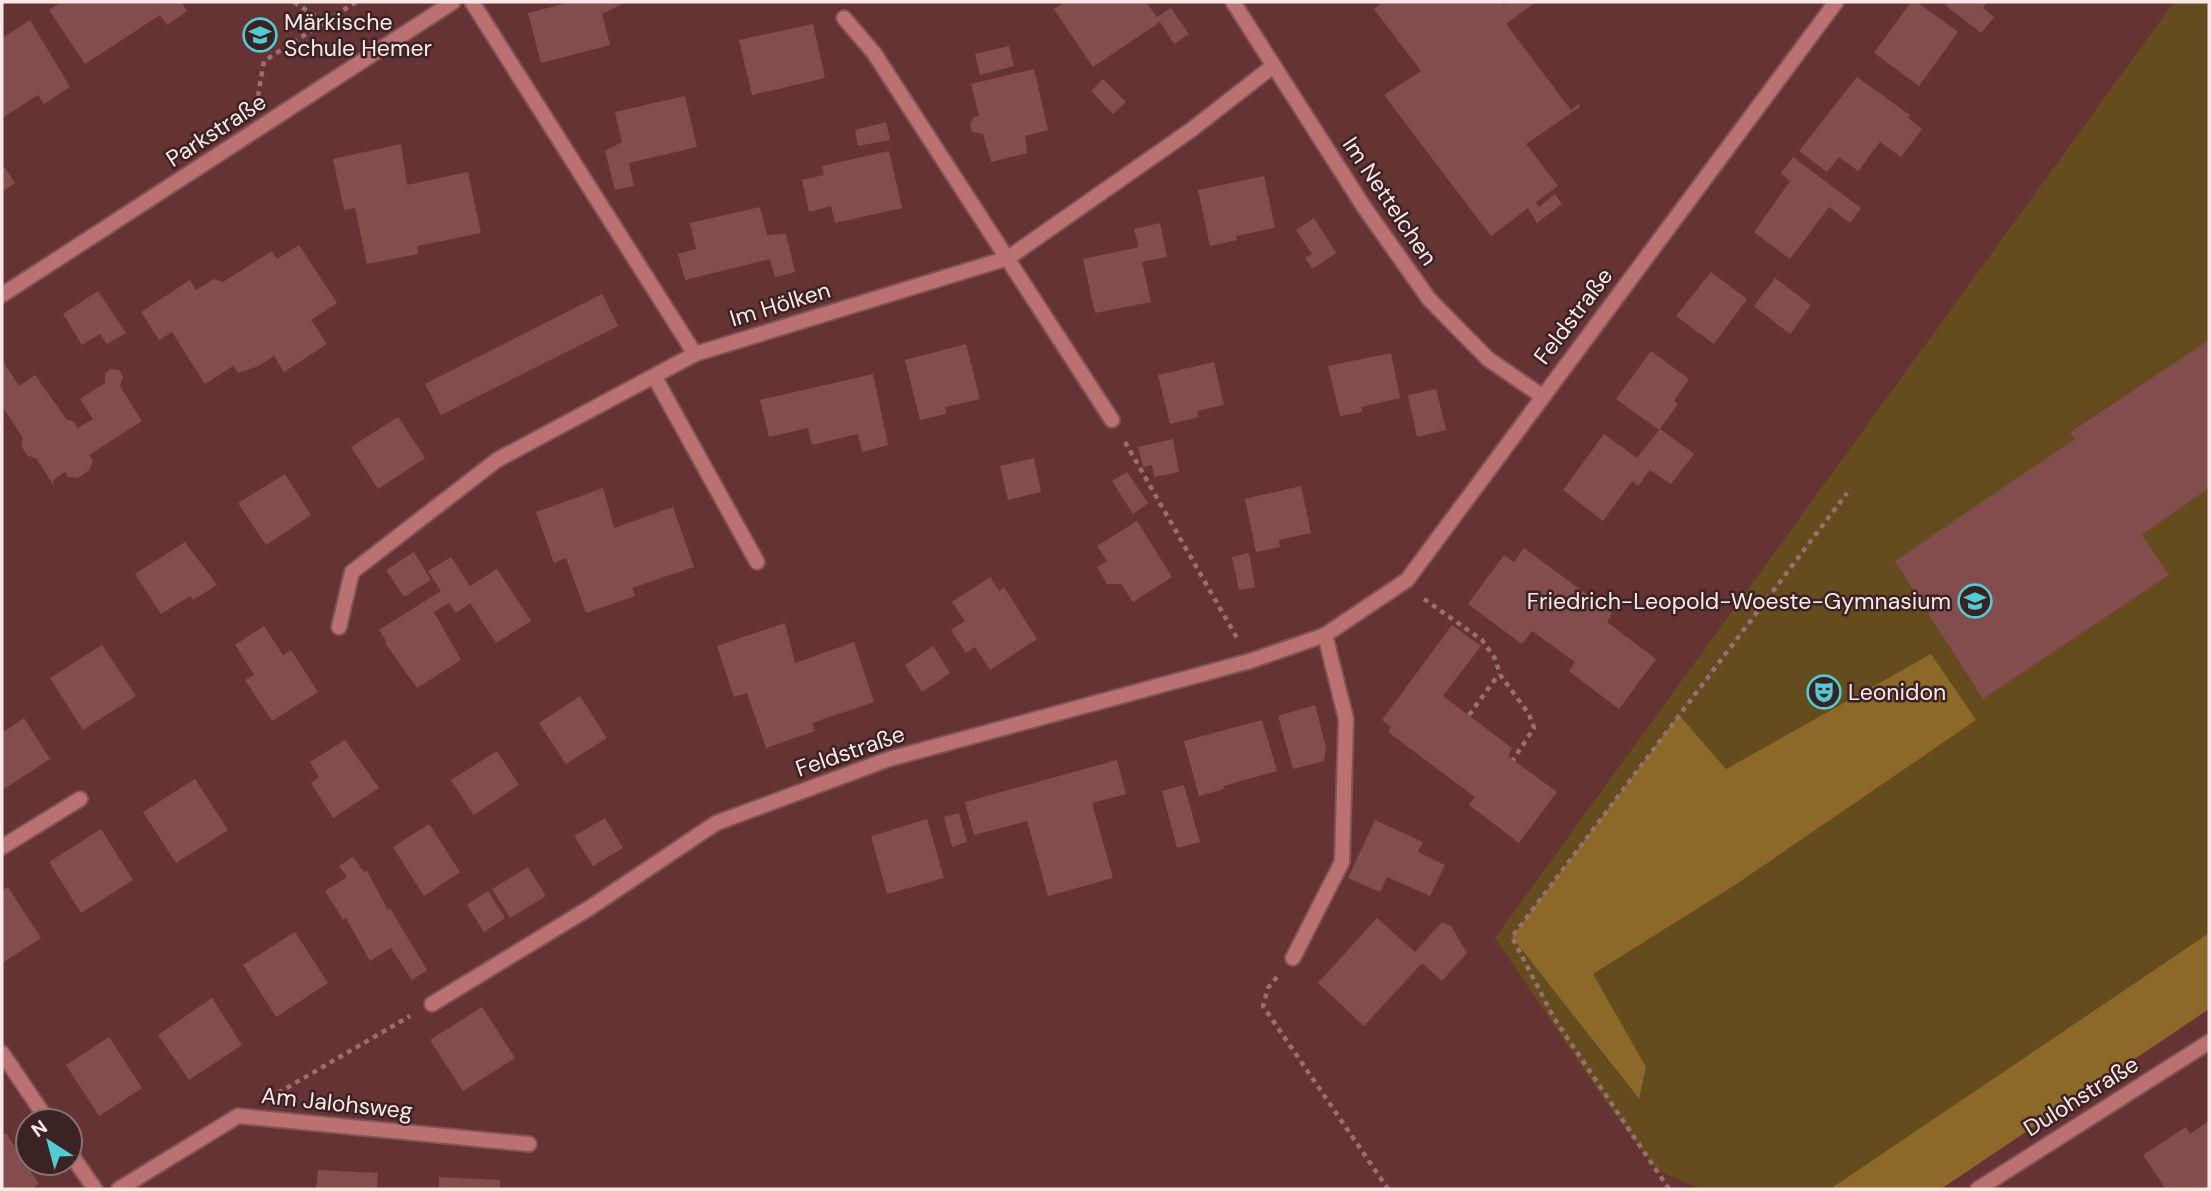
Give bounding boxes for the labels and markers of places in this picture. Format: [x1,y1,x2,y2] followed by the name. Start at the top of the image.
[284,7,432,63] place label: Märkische Schule Hemer
[241,16,279,54] school or university icon: Märkische Schule Hemer
[1956,582,1994,620] school or university icon: Friedrich-Leopold-Woeste-Gymnasium
[1527,586,1951,616] place label: Friedrich-Leopold-Woeste-Gymnasium
[1805,673,1843,711] theatre icon: Leonidon
[1848,677,1946,707] place label: Leonidon

